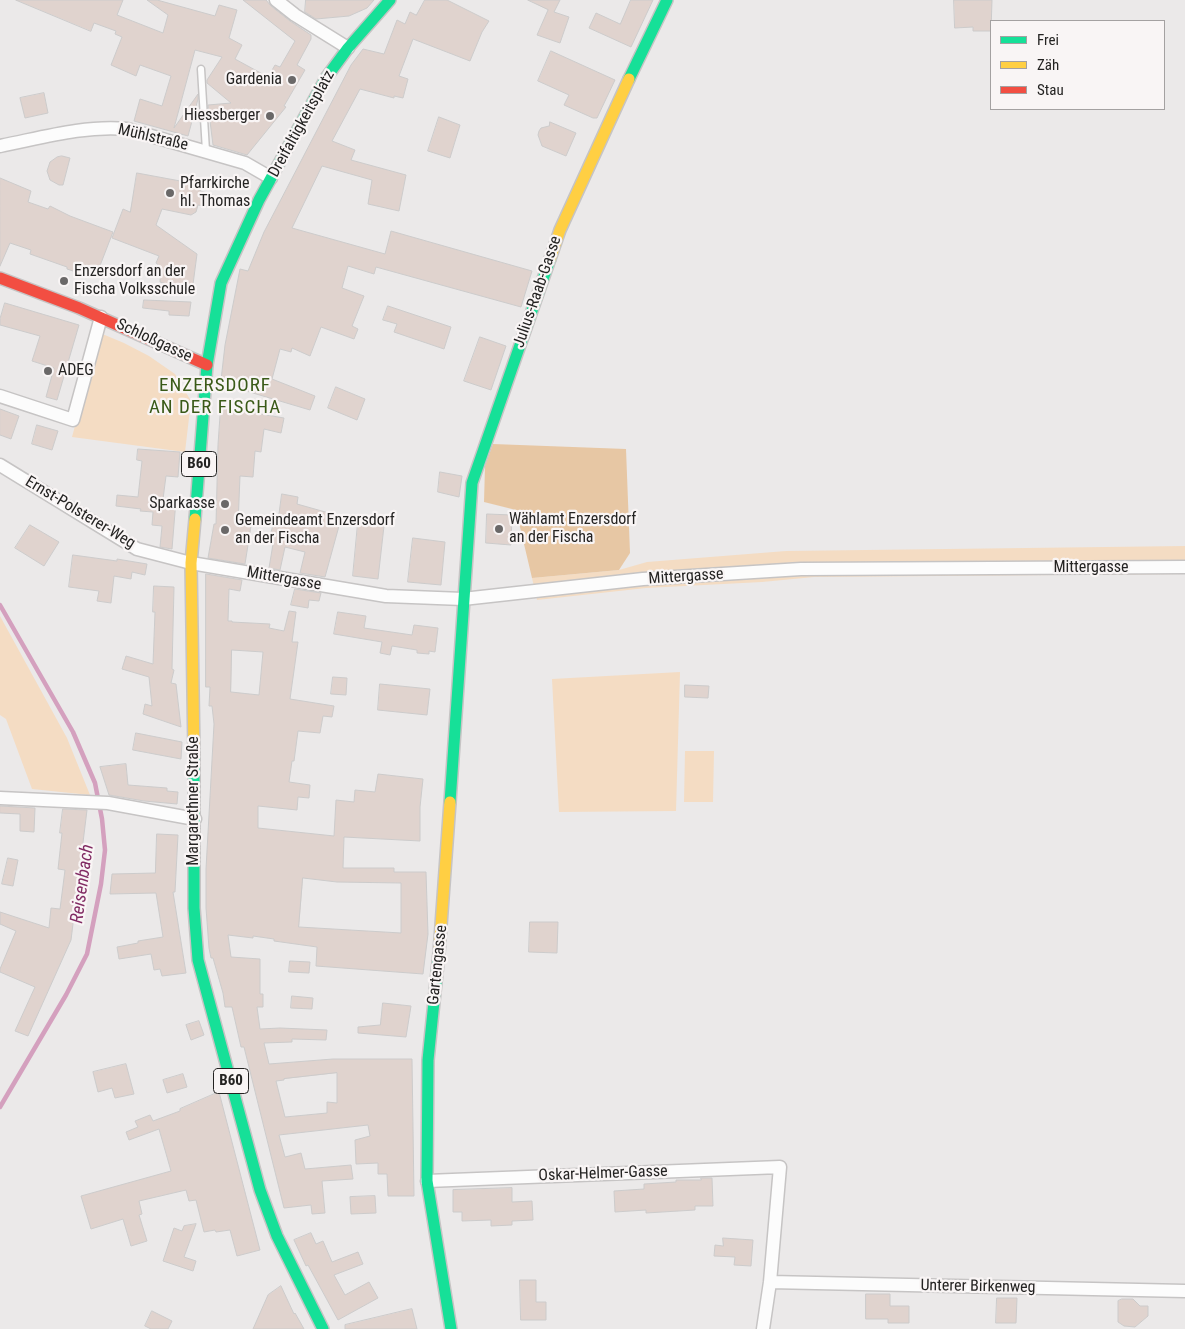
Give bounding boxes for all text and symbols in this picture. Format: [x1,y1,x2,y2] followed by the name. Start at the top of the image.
[990,20,1165,110] legend
[1037,31,1059,49] text: Frei
[1037,56,1059,74] text: Zäh
[265,67,339,181] street label: Dreifaltigkeitsplatz
[226,70,282,90] place label: Gardenia
[286,74,298,86] marker: Gardenia
[1037,81,1064,99] text: Stau
[184,106,260,126] place label: Hiessberger
[264,110,276,122] marker: Hiessberger
[116,121,190,155] street label: Mühlstraße
[180,174,250,212] place label: Pfarrkirche hl. Thomas
[164,187,176,199] marker: Pfarrkirche hl. Thomas
[510,234,566,350] street label: Julius-Raab-Gasse
[74,262,195,300] place label: Enzersdorf an der Fischa Volksschule
[58,275,70,287] marker: Enzersdorf an der Fischa Volksschule
[113,315,195,367] street label: Schloßgasse
[58,361,94,381] place label: ADEG
[42,365,54,377] marker: ADEG
[147,375,283,419] district label: ENZERSDORF AN DER FISCHA
[182,452,216,476] road number: B60
[21,473,139,553] street label: Ernst-Polsterer-Weg
[149,494,215,514] place label: Sparkasse
[219,498,231,510] marker: Sparkasse
[509,510,636,548] place label: Wählamt Enzersdorf an der Fischa
[235,511,395,549] place label: Gemeindeamt Enzersdorf an der Fischa
[493,523,505,535] marker: Wählamt Enzersdorf an der Fischa
[219,524,231,536] marker: Gemeindeamt Enzersdorf an der Fischa
[1053,558,1129,578] street label: Mittergasse
[245,563,323,595] street label: Mittergasse
[648,565,724,589] street label: Mittergasse
[184,736,204,866] street label: Margarethner Straße
[67,843,99,925] water label: Reisenbach
[424,924,452,1006] street label: Gartengasse
[214,1068,248,1094] road number: B60
[538,1162,668,1186] street label: Oskar-Helmer-Gasse
[920,1276,1036,1298] street label: Unterer Birkenweg

